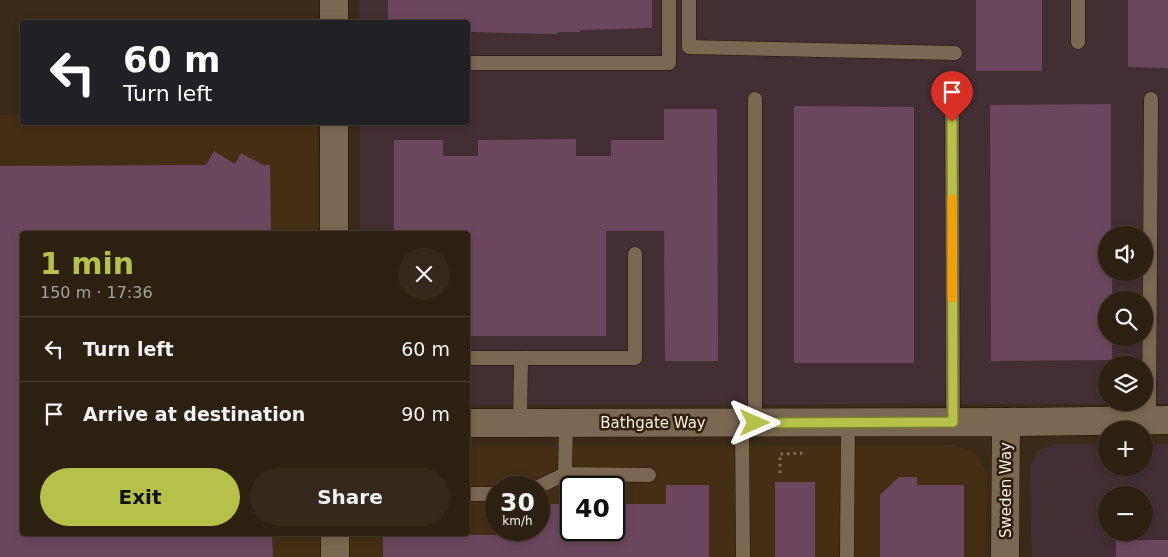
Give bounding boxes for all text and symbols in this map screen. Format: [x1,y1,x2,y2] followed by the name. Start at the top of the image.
[40,40,105,105] icon: left
[123,40,220,80] text: 60 m
[931,71,973,122] pin
[938,78,966,106] icon: arrive
[123,81,212,106] text: Turn left
[1098,226,1153,541] map controls
[1098,226,1153,281] button: sound
[40,246,134,281] text: 1 min
[398,248,450,300] button: close
[40,283,153,302] text: 150 m · 17:36
[1098,291,1153,346] button: search
[40,335,68,363] icon: left
[83,338,174,360] text: Turn left
[401,338,450,360] text: 60 m
[1098,356,1153,411] button: layers
[728,396,780,448] position arrow
[40,400,68,428] icon: arrive
[83,403,305,425] text: Arrive at destination
[401,403,450,425] text: 90 m
[600,414,706,432] street label: Bathgate Way
[1098,421,1153,476] button: +
[997,442,1015,538] street label: Sweden Way
[40,468,240,526] button: Exit
[250,468,450,526] button: Share
[560,476,625,541] speed limit sign: 40
[1098,486,1153,541] button: −
[500,488,535,517] text: 30
[502,514,533,528] text: km/h

